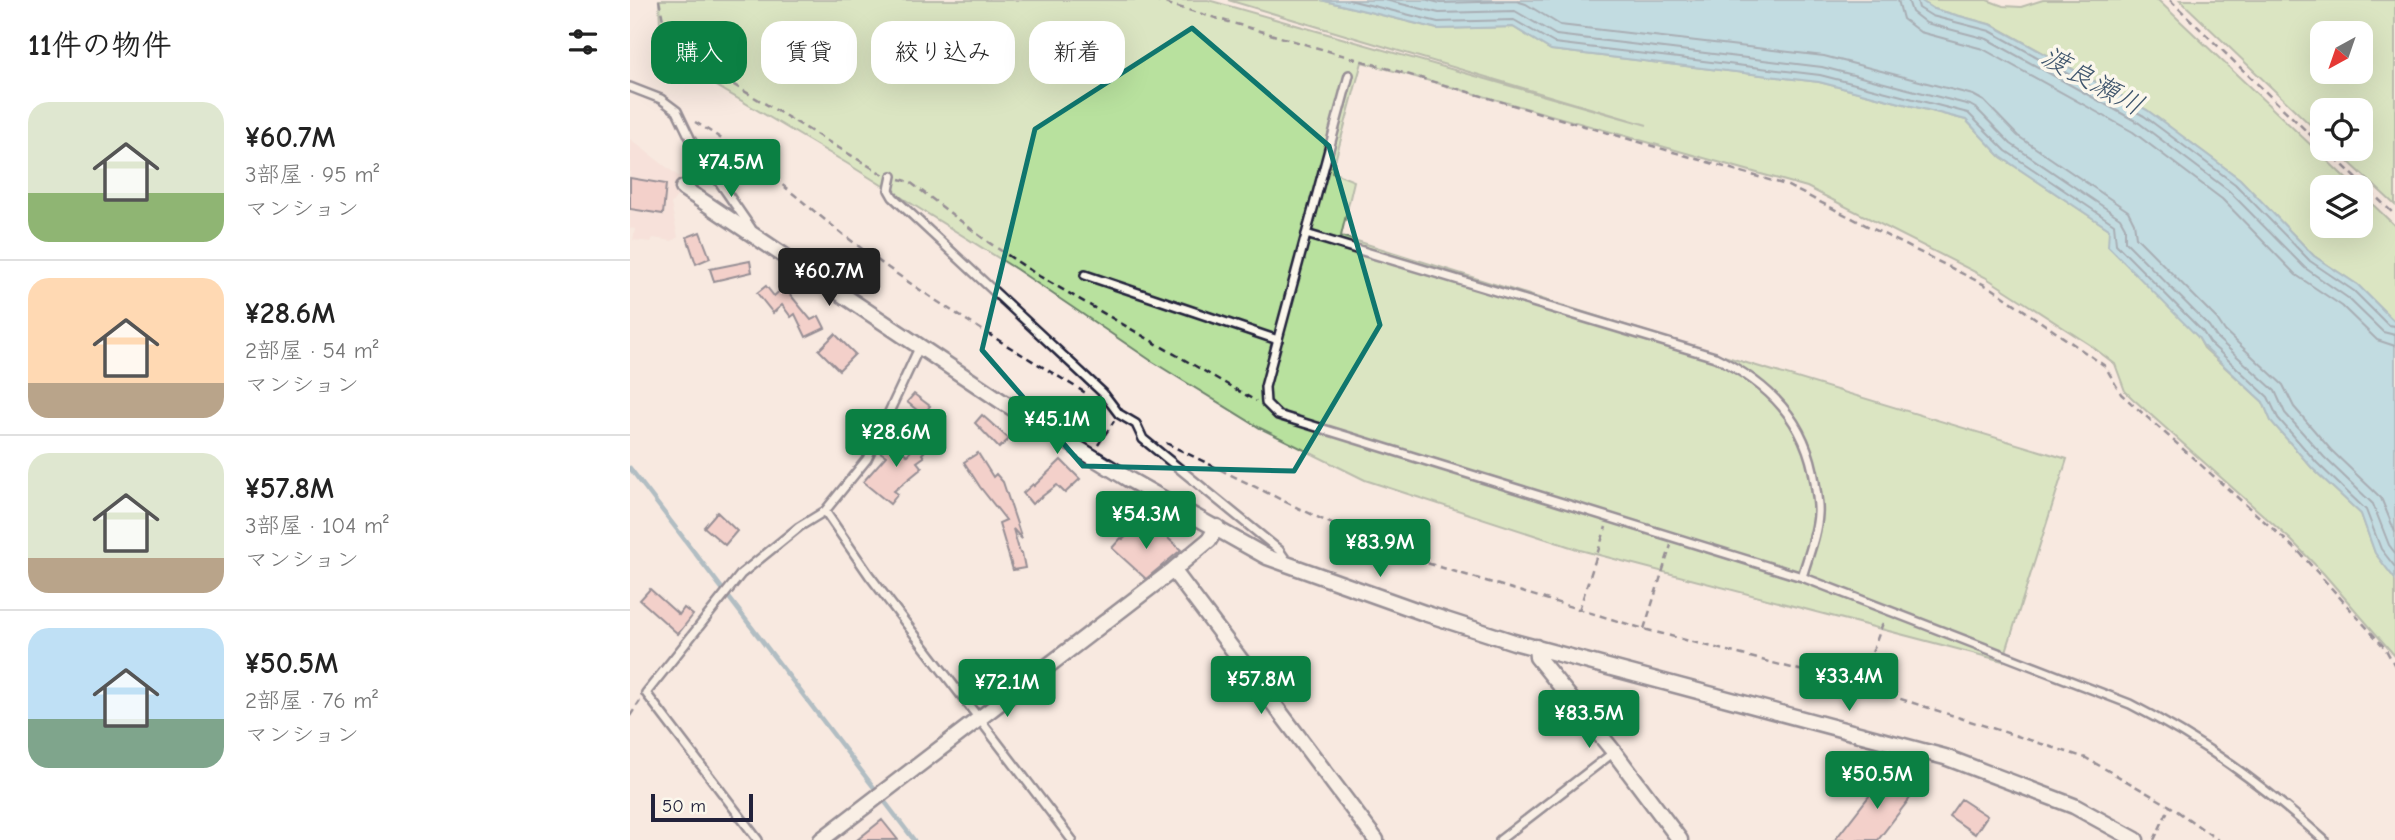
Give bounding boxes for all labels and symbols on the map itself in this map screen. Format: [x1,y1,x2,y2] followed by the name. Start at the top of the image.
[2310,21,2373,84] north arrow
[2036,40,2149,122] water label: 渡良瀬川
[674,140,788,199] pin: ¥74.5M
[772,248,886,308] pin: ¥60.7M
[1000,396,1114,456] pin: ¥45.1M
[839,410,953,469] pin: ¥28.6M
[1089,491,1203,551] pin: ¥54.3M
[1323,520,1437,579] pin: ¥83.9M
[1792,654,1906,713] pin: ¥33.4M
[1204,656,1318,716] pin: ¥57.8M
[950,660,1064,719] pin: ¥72.1M
[1532,690,1646,750] pin: ¥83.5M
[1820,752,1934,811] pin: ¥50.5M
[651,791,752,823] scale bar

